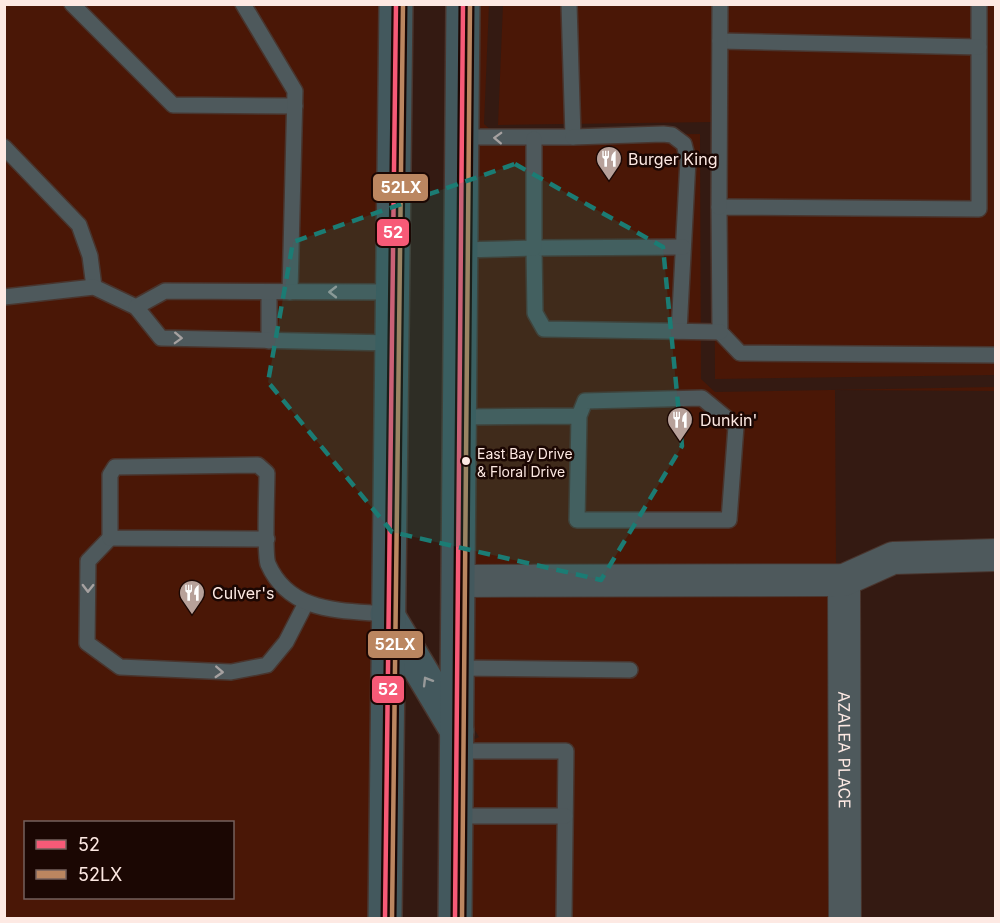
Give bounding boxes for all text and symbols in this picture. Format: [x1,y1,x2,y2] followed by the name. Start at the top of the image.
[493,132,502,144] one-way arrow
[594,144,624,182] restaurant icon: Burger King
[628,149,718,169] place label: Burger King
[372,173,429,202] line badge: 52LX
[380,177,422,197] text: 52LX
[376,218,410,247] line badge: 52
[383,222,403,242] text: 52
[329,286,338,298] one-way arrow
[174,332,183,345] one-way arrow
[665,405,695,443] restaurant icon: Dunkin'
[700,410,757,430] place label: Dunkin'
[477,445,573,480] place label: East Bay Drive & Floral Drive
[460,455,472,467] marker: East Bay Drive & Floral Drive
[177,578,207,616] restaurant icon: Culver's
[82,583,94,592] one-way arrow
[212,583,274,603] place label: Culver's
[367,630,424,659] line badge: 52LX
[374,634,416,654] text: 52LX
[214,665,223,678] one-way arrow
[371,675,405,704] line badge: 52
[423,677,434,687] one-way arrow
[378,679,398,699] text: 52
[834,691,855,809] street label: AZALEA PLACE
[24,821,234,899] legend
[78,834,100,855] text: 52
[78,864,122,885] text: 52LX

